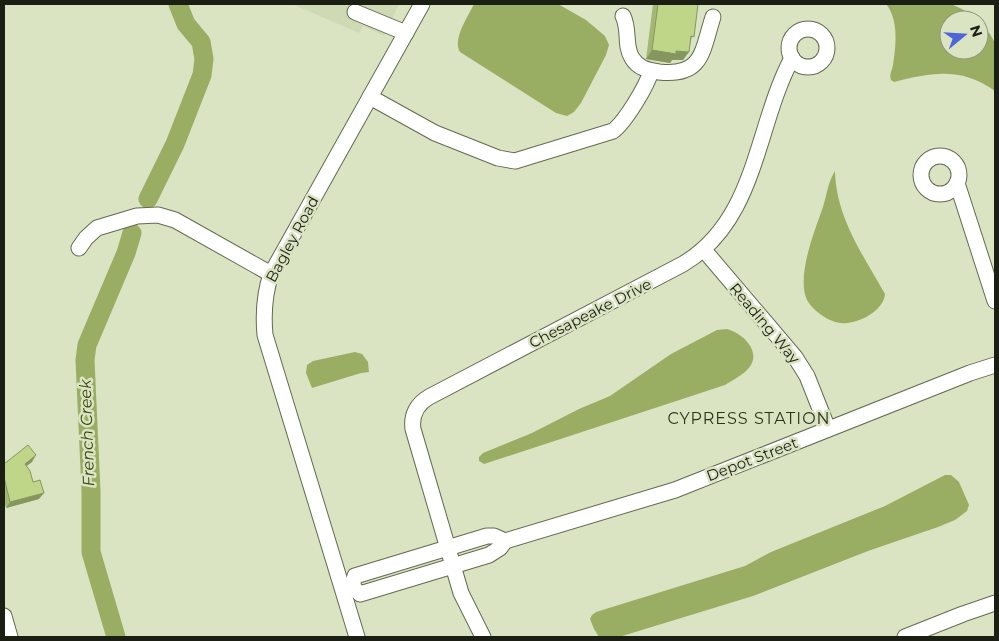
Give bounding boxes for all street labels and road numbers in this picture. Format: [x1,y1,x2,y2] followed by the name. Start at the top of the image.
[261,193,323,285] street label: Bagley Road
[526,274,654,352] street label: Chesapeake Drive
[726,279,805,368] street label: Reading Way
[704,433,800,485] street label: Depot Street

